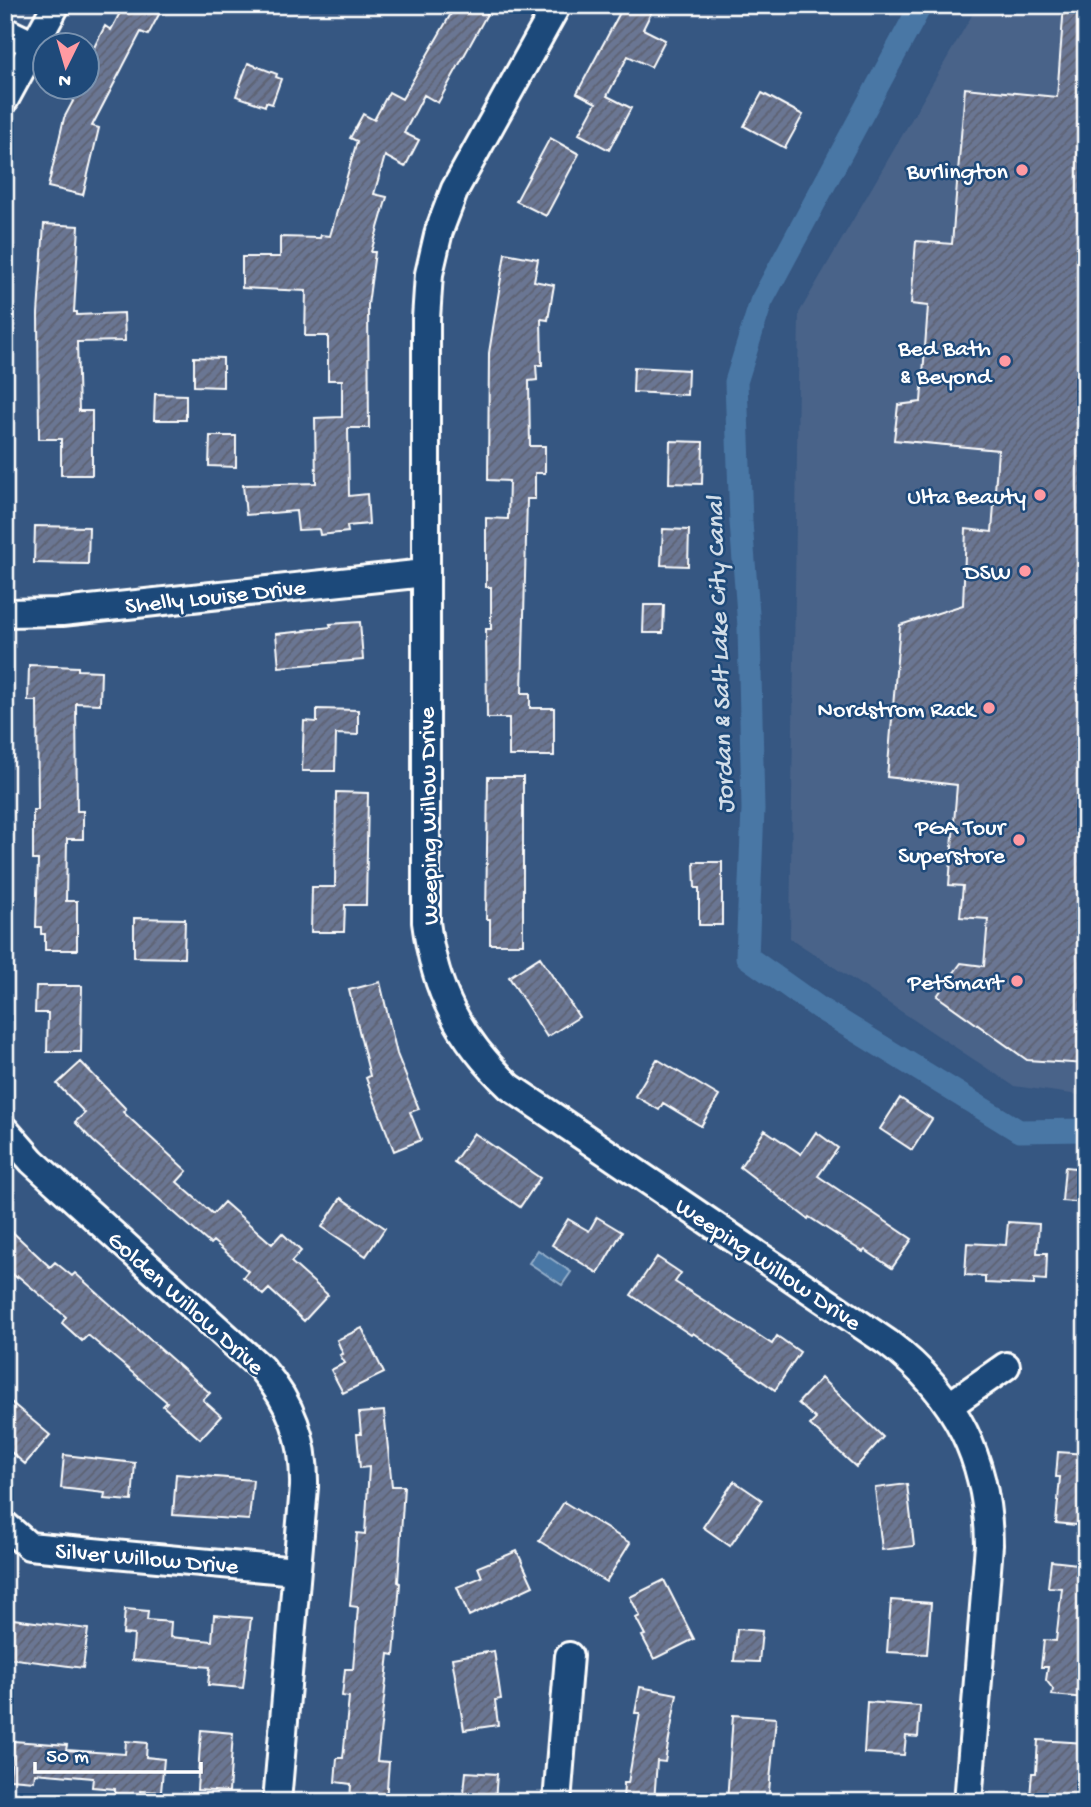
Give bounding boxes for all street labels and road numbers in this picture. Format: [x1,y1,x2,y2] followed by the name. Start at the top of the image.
[124,575,308,622] street label: Shelly Louise Drive
[414,706,447,925] street label: Weeping Willow Drive
[669,1193,866,1339] street label: Weeping Willow Drive
[100,1226,270,1383] street label: Golden Willow Drive
[54,1538,240,1583] street label: Silver Willow Drive

